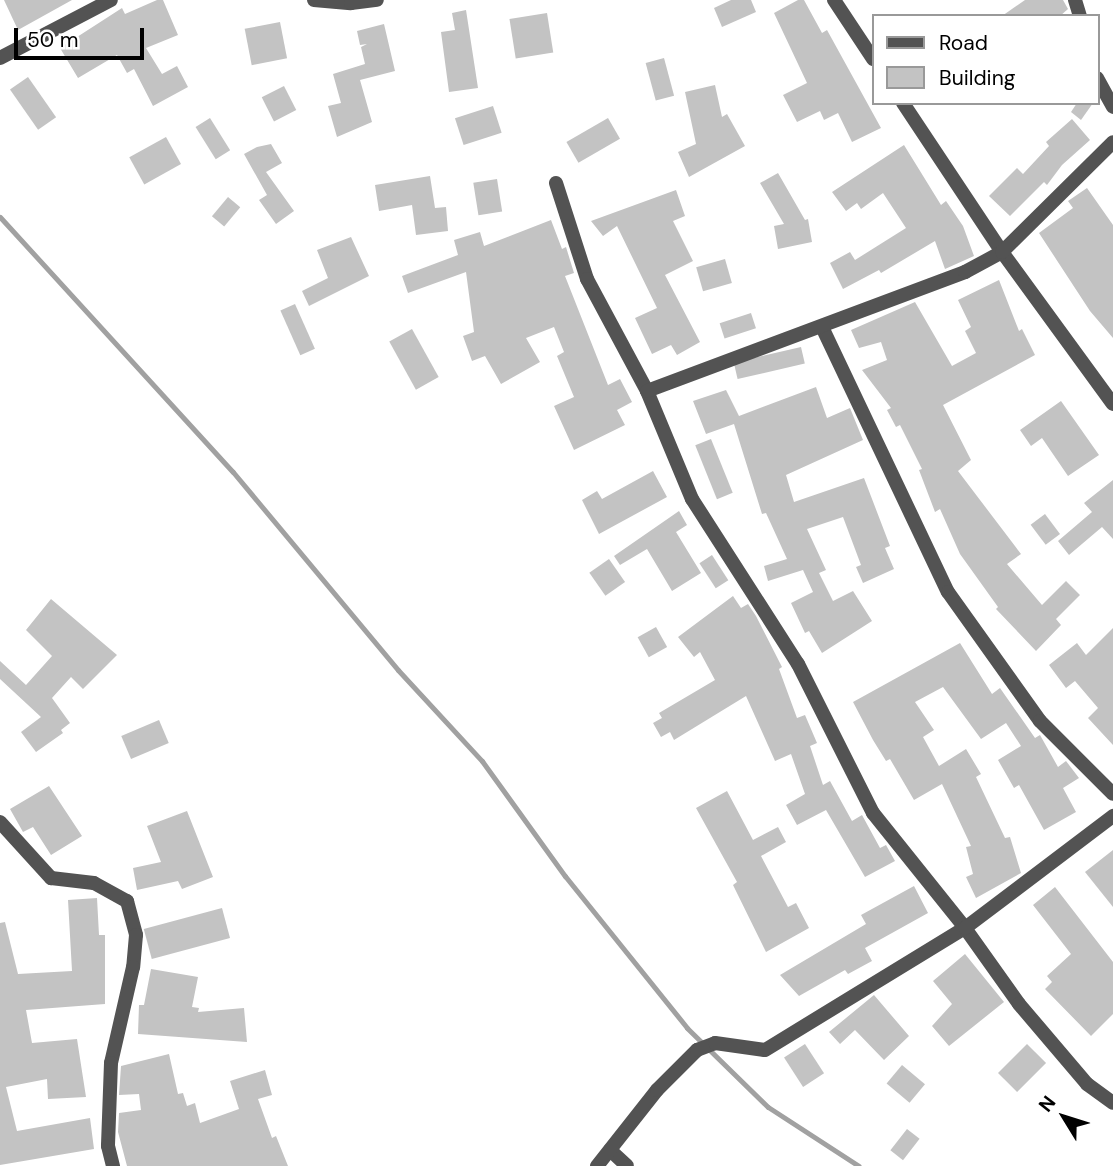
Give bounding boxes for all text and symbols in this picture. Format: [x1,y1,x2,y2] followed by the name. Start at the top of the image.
[18,14,147,58] scale bar
[872,14,1099,105] legend
[27,26,78,54] text: 50 m
[939,29,988,57] text: Road
[939,64,1015,92] text: Building
[1029,1082,1099,1152] north arrow
[1033,1091,1061,1117] text: N

